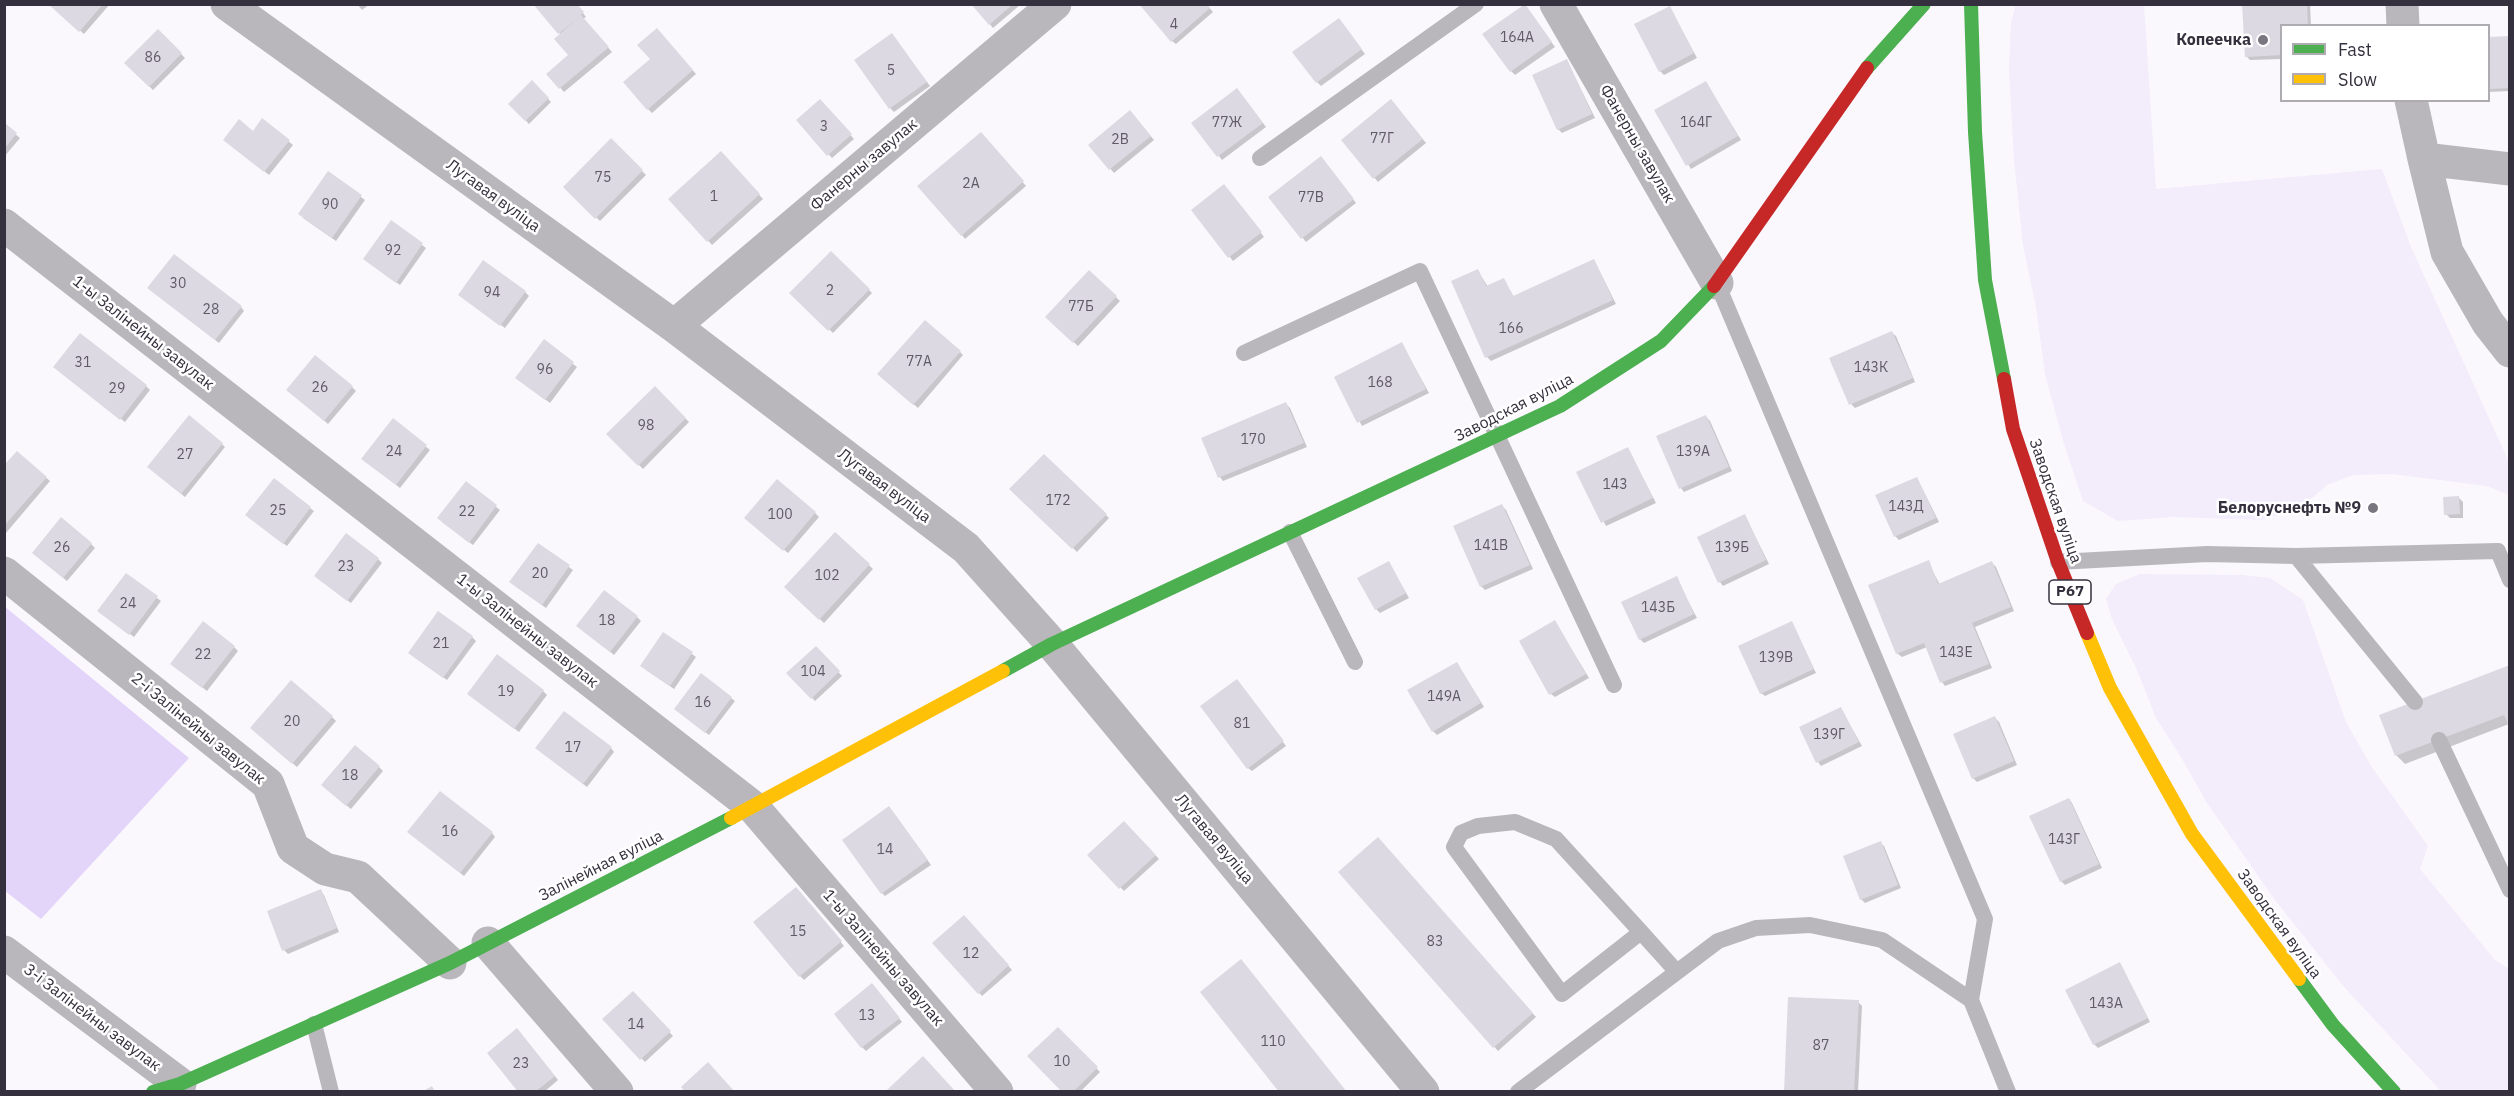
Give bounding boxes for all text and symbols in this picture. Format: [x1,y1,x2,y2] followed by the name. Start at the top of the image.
[1170,17,1178,33] house number: 4
[2280,24,2490,102] legend
[1500,30,1534,46] house number: 164А
[2176,30,2251,50] place label: Копеечка
[2256,33,2270,47] marker: Копеечка
[2338,38,2372,61] text: Fast
[145,50,161,66] house number: 86
[887,63,895,79] house number: 5
[2338,68,2377,91] text: Slow
[1595,81,1679,207] street label: Фанерны завулак
[807,115,921,215] street label: Фанерны завулак
[1212,115,1242,131] house number: 77Ж
[1680,115,1712,131] house number: 164Г
[820,119,828,135] house number: 3
[1370,131,1394,147] house number: 77Г
[1111,132,1129,148] house number: 2В
[442,155,544,237] street label: Лугавая вуліца
[595,170,611,186] house number: 75
[962,176,980,192] house number: 2А
[710,189,718,205] house number: 1
[1298,190,1324,206] house number: 77В
[322,197,338,213] house number: 90
[385,243,401,259] house number: 92
[68,272,218,394] street label: 1-ы Залінейны завулак
[170,276,186,292] house number: 30
[826,283,834,299] house number: 2
[484,285,500,301] house number: 94
[1068,299,1094,315] house number: 77Б
[203,302,219,318] house number: 28
[1498,321,1524,337] house number: 166
[906,354,932,370] house number: 77А
[75,355,91,371] house number: 31
[1854,360,1888,376] house number: 143К
[537,362,553,378] house number: 96
[1451,370,1577,446] street label: Заводская вуліца
[1367,375,1393,391] house number: 168
[312,380,328,396] house number: 26
[109,381,125,397] house number: 29
[638,418,654,434] house number: 98
[1240,432,1266,448] house number: 170
[2025,436,2085,566] street label: Заводская вуліца
[386,444,402,460] house number: 24
[1676,444,1710,460] house number: 139А
[834,445,934,527] street label: Лугавая вуліца
[177,447,193,463] house number: 27
[1602,477,1628,493] house number: 143
[1045,493,1071,509] house number: 172
[2218,498,2361,518] place label: Белоруснефть №9
[1888,499,1924,515] house number: 143Д
[2366,501,2380,515] marker: Белоруснефть №9
[270,503,286,519] house number: 25
[459,504,475,520] house number: 22
[767,507,793,523] house number: 100
[1474,538,1508,554] house number: 141В
[54,540,70,556] house number: 26
[1715,540,1749,556] house number: 139Б
[338,559,354,575] house number: 23
[532,566,548,582] house number: 20
[814,568,840,584] house number: 102
[452,570,602,692] street label: 1-ы Залінейны завулак
[2049,580,2091,604] road number: Р67
[120,596,136,612] house number: 24
[1641,600,1675,616] house number: 143Б
[599,613,615,629] house number: 18
[433,636,449,652] house number: 21
[1939,645,1973,661] house number: 143Е
[195,647,211,663] house number: 22
[1759,650,1793,666] house number: 139В
[800,664,826,680] house number: 104
[127,669,269,789] street label: 2-і Залінейны завулак
[498,684,514,700] house number: 19
[1427,689,1461,705] house number: 149А
[695,695,711,711] house number: 16
[284,714,300,730] house number: 20
[1234,716,1250,732] house number: 81
[1813,727,1845,743] house number: 139Г
[565,740,581,756] house number: 17
[342,768,358,784] house number: 18
[1171,790,1257,888] street label: Лугавая вуліца
[442,824,458,840] house number: 16
[536,826,666,906] street label: Залінейная вуліца
[2048,832,2080,848] house number: 143Г
[877,842,893,858] house number: 14
[2233,865,2325,983] street label: Заводская вуліца
[819,886,947,1030] street label: 1-ы Залінейны завулак
[790,924,806,940] house number: 15
[1427,934,1443,950] house number: 83
[963,946,979,962] house number: 12
[20,960,164,1076] street label: 3-і Залінейны завулак
[2089,996,2123,1012] house number: 143А
[859,1008,875,1024] house number: 13
[628,1017,644,1033] house number: 14
[1260,1034,1286,1050] house number: 110
[1813,1038,1829,1054] house number: 87
[1054,1054,1070,1070] house number: 10
[513,1056,529,1072] house number: 23

